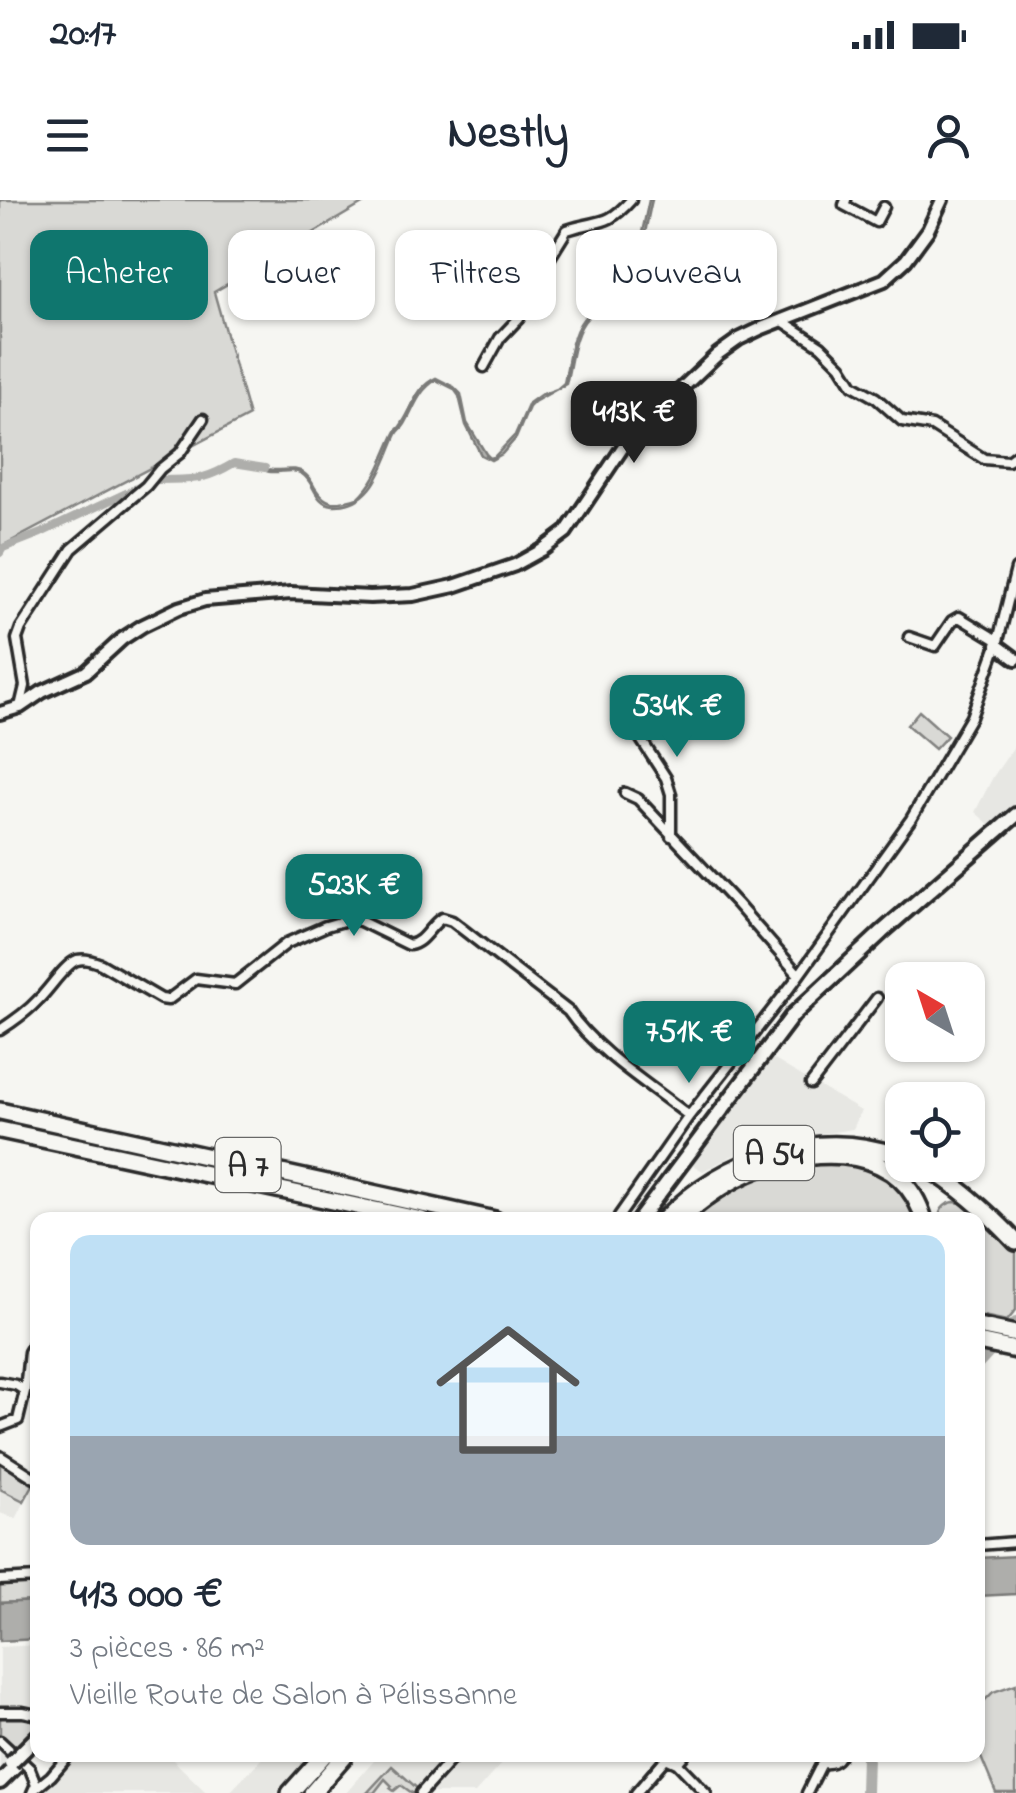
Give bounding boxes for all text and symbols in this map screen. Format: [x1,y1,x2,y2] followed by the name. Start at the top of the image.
[50,7,116,63] text: 20:17
[447,102,569,168] text: Nestly
[40,108,95,163] icon: menu
[921,108,976,163] icon: person
[30,230,208,320] chip: Acheter
[228,230,375,320] chip: Louer
[395,230,556,320] chip: Filtres
[576,230,777,320] chip: Nouveau
[553,381,715,466] pin: 413K €
[593,390,675,437] text: 413K €
[596,675,758,760] pin: 534K €
[632,684,722,731] text: 534K €
[273,854,435,939] pin: 523K €
[307,863,401,910] text: 523K €
[885,962,985,1062] north arrow
[885,962,985,1182] map controls
[608,1001,770,1086] pin: 751K €
[645,1010,733,1057] text: 751K €
[885,1082,985,1182] button: locate
[734,1126,814,1180] road number: A 54
[216,1138,280,1192] road number: A 7
[418,1300,598,1480] icon: home
[70,1565,223,1626] text: 413 000 €
[70,1626,265,1673] text: 3 pièces · 86 m²
[70,1673,517,1720] text: Vieille Route de Salon à Pélissanne

